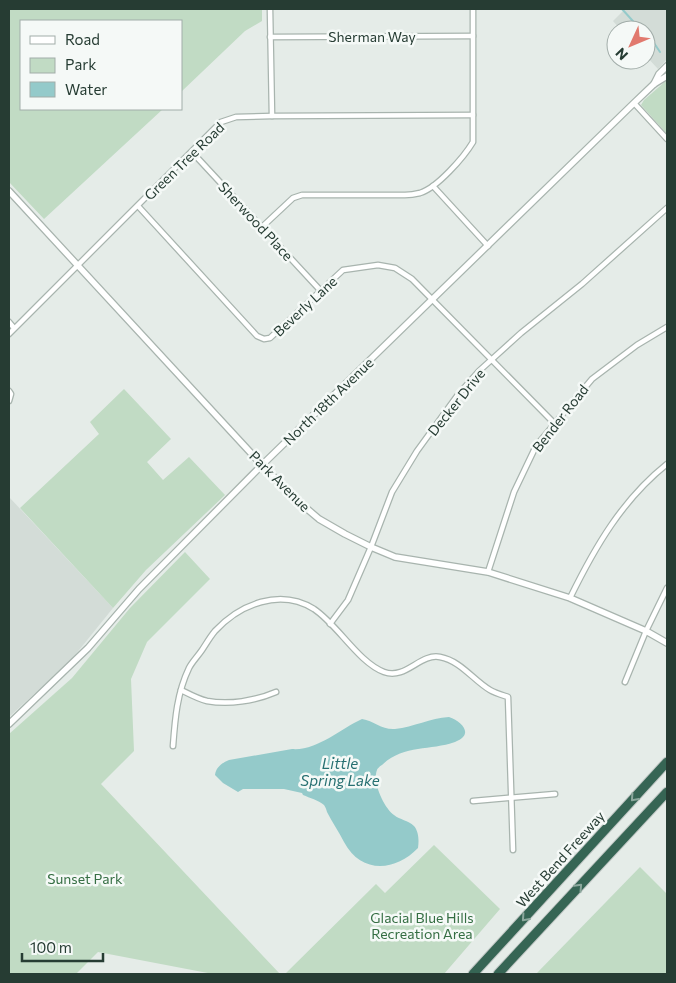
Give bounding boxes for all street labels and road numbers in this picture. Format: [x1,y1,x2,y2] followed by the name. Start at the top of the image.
[328,28,416,45] street label: Sherman Way
[141,119,227,203] street label: Green Tree Road
[215,178,297,264] street label: Sherwood Place
[270,272,340,340] street label: Beverly Lane
[279,354,377,448] street label: North 18th Avenue
[424,365,488,439] street label: Decker Drive
[528,381,592,455] street label: Bender Road
[246,447,314,515] street label: Park Avenue
[512,807,608,911] street label: West Bend Freeway

